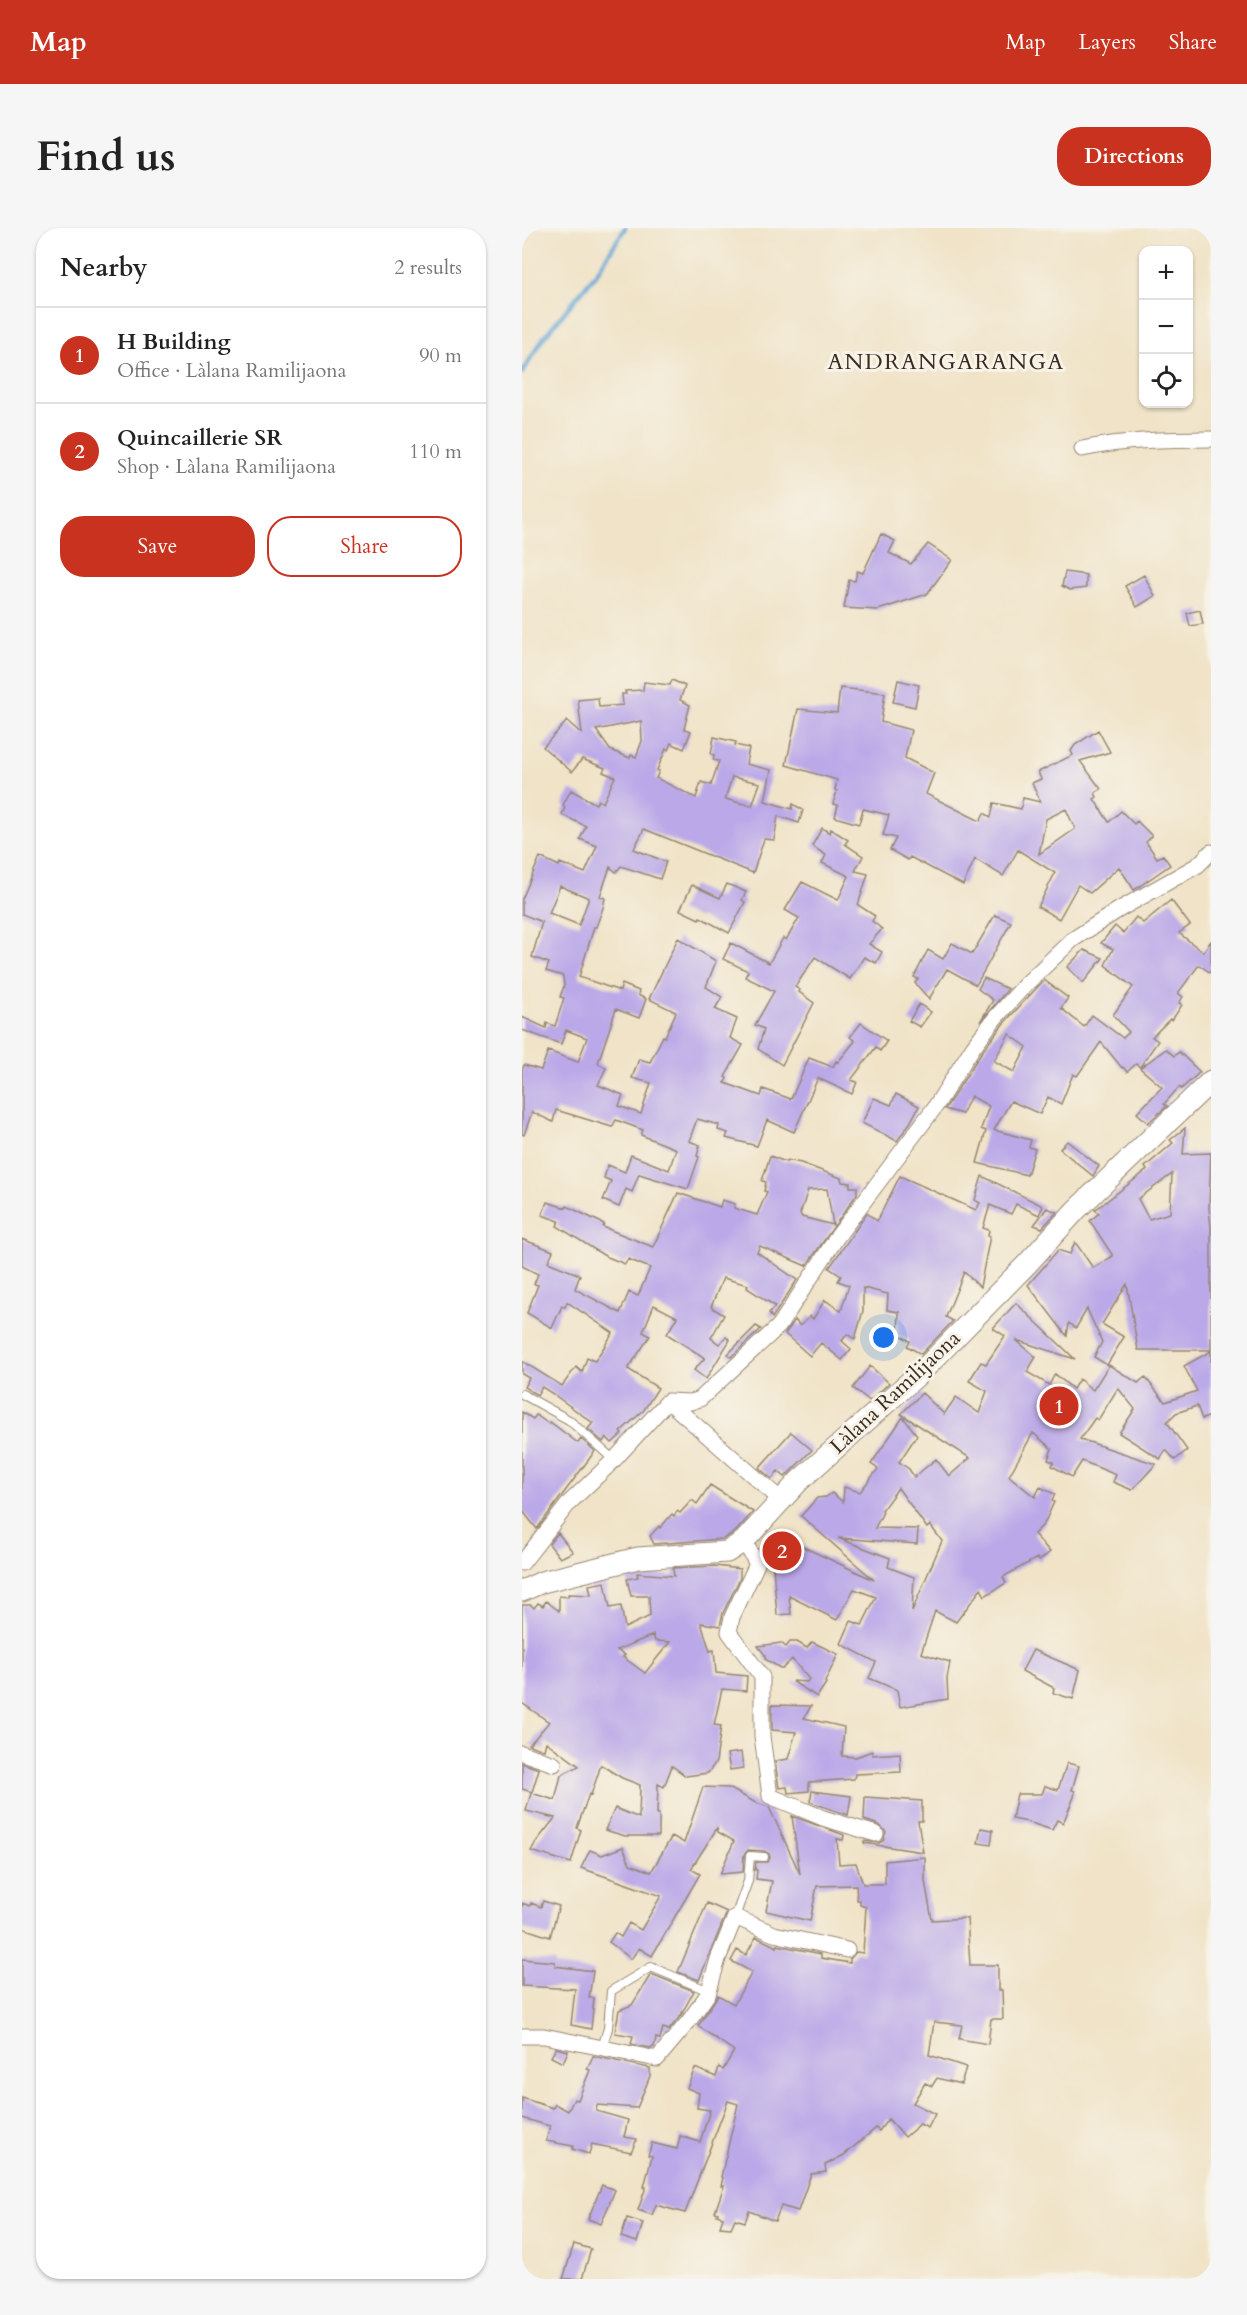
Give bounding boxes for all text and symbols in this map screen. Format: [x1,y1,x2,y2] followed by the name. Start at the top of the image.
[30,23,87,61] text: Map
[1006,28,1046,57] text: Map
[1079,28,1136,57] text: Layers
[1169,28,1217,57] text: Share
[1057,127,1211,186] button: Directions
[36,128,176,185] text: Find us
[1139,246,1193,408] map controls
[1139,246,1193,300] button: +
[60,250,148,285] text: Nearby
[394,254,462,281] text: 2 results
[1139,300,1193,354] button: −
[117,327,231,357] text: H Building
[74,342,85,369] text: 1
[419,342,462,369] text: 90 m
[827,347,1065,377] district label: ANDRANGARANGA
[1139,354,1193,408] button: locate
[117,357,346,384] text: Office · Làlana Ramilijaona
[117,423,283,453] text: Quincaillerie SR
[74,438,85,465] text: 2
[409,438,462,465] text: 110 m
[117,453,336,480] text: Shop · Làlana Ramilijaona
[60,516,255,577] button: Save
[267,516,462,577] button: Share
[869,1323,898,1352] your location
[824,1324,967,1461] street label: Làlana Ramilijaona
[1040,1384,1078,1428] pin: 1
[762,1528,802,1574] pin: 2

